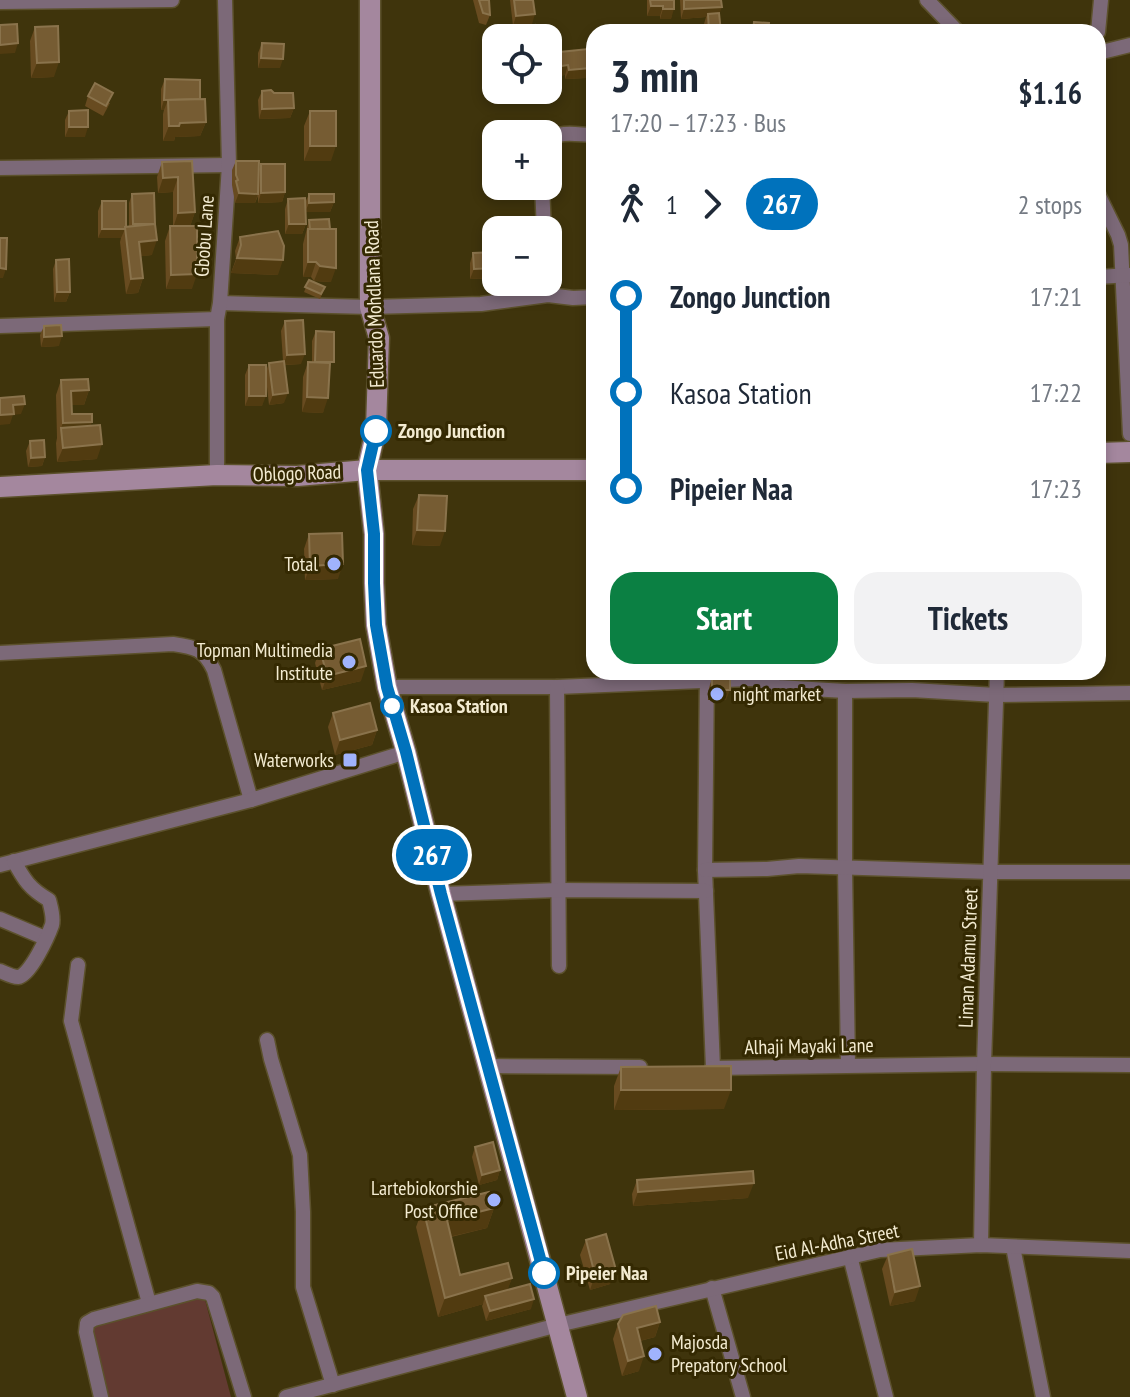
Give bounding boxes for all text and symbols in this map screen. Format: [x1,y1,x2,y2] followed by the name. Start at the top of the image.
[482,24,562,296] map controls
[482,24,562,104] button: locate
[610,47,699,104] text: 3 min
[1018,73,1082,112] text: $1.16
[610,106,786,139] text: 17:20 – 17:23 · Bus
[482,120,562,200] button: +
[610,182,654,226] icon: walk
[690,182,734,226] icon: forward
[762,185,802,222] text: 267
[666,188,678,221] text: 1
[1018,188,1082,221] text: 2 stops
[188,194,220,278] street label: Gbobu Lane
[482,216,562,296] button: −
[358,220,390,388] street label: Eduardo Mohdlana Road
[670,277,830,316] text: Zongo Junction
[1030,280,1082,313] text: 17:21
[670,373,812,412] text: Kasoa Station
[1030,376,1082,409] text: 17:22
[361,416,391,446] marker: Zongo Junction
[398,418,505,444] place label: Zongo Junction
[252,458,342,488] street label: Oblogo Road
[670,469,793,508] text: Pipeier Naa
[1030,472,1082,505] text: 17:23
[284,551,318,577] place label: Total
[325,555,343,573] marker: Total
[610,572,838,664] button: Start
[854,572,1082,664] button: Tickets
[197,637,333,686] place label: Topman Multimedia Institute
[340,653,358,671] marker: Topman Multimedia Institute
[733,681,822,707] place label: night market
[708,685,726,703] marker: night market
[410,693,508,719] place label: Kasoa Station
[381,695,403,717] marker: Kasoa Station
[254,747,334,773] place label: Waterworks
[341,751,359,769] marker: Waterworks
[386,829,478,881] line badge: 267
[412,836,452,873] text: 267
[953,887,983,1028] street label: Liman Adamu Street
[744,1032,874,1060] street label: Alhaji Mayaki Lane
[371,1175,478,1224] place label: Lartebiokorshie Post Office
[485,1191,503,1209] marker: Lartebiokorshie Post Office
[773,1217,902,1267] street label: Eid Al-Adha Street
[529,1258,559,1288] marker: Pipeier Naa
[566,1260,648,1286] place label: Pipeier Naa
[671,1329,787,1378] place label: Majosda Prepatory School
[646,1345,664,1363] marker: Majosda Prepatory School

